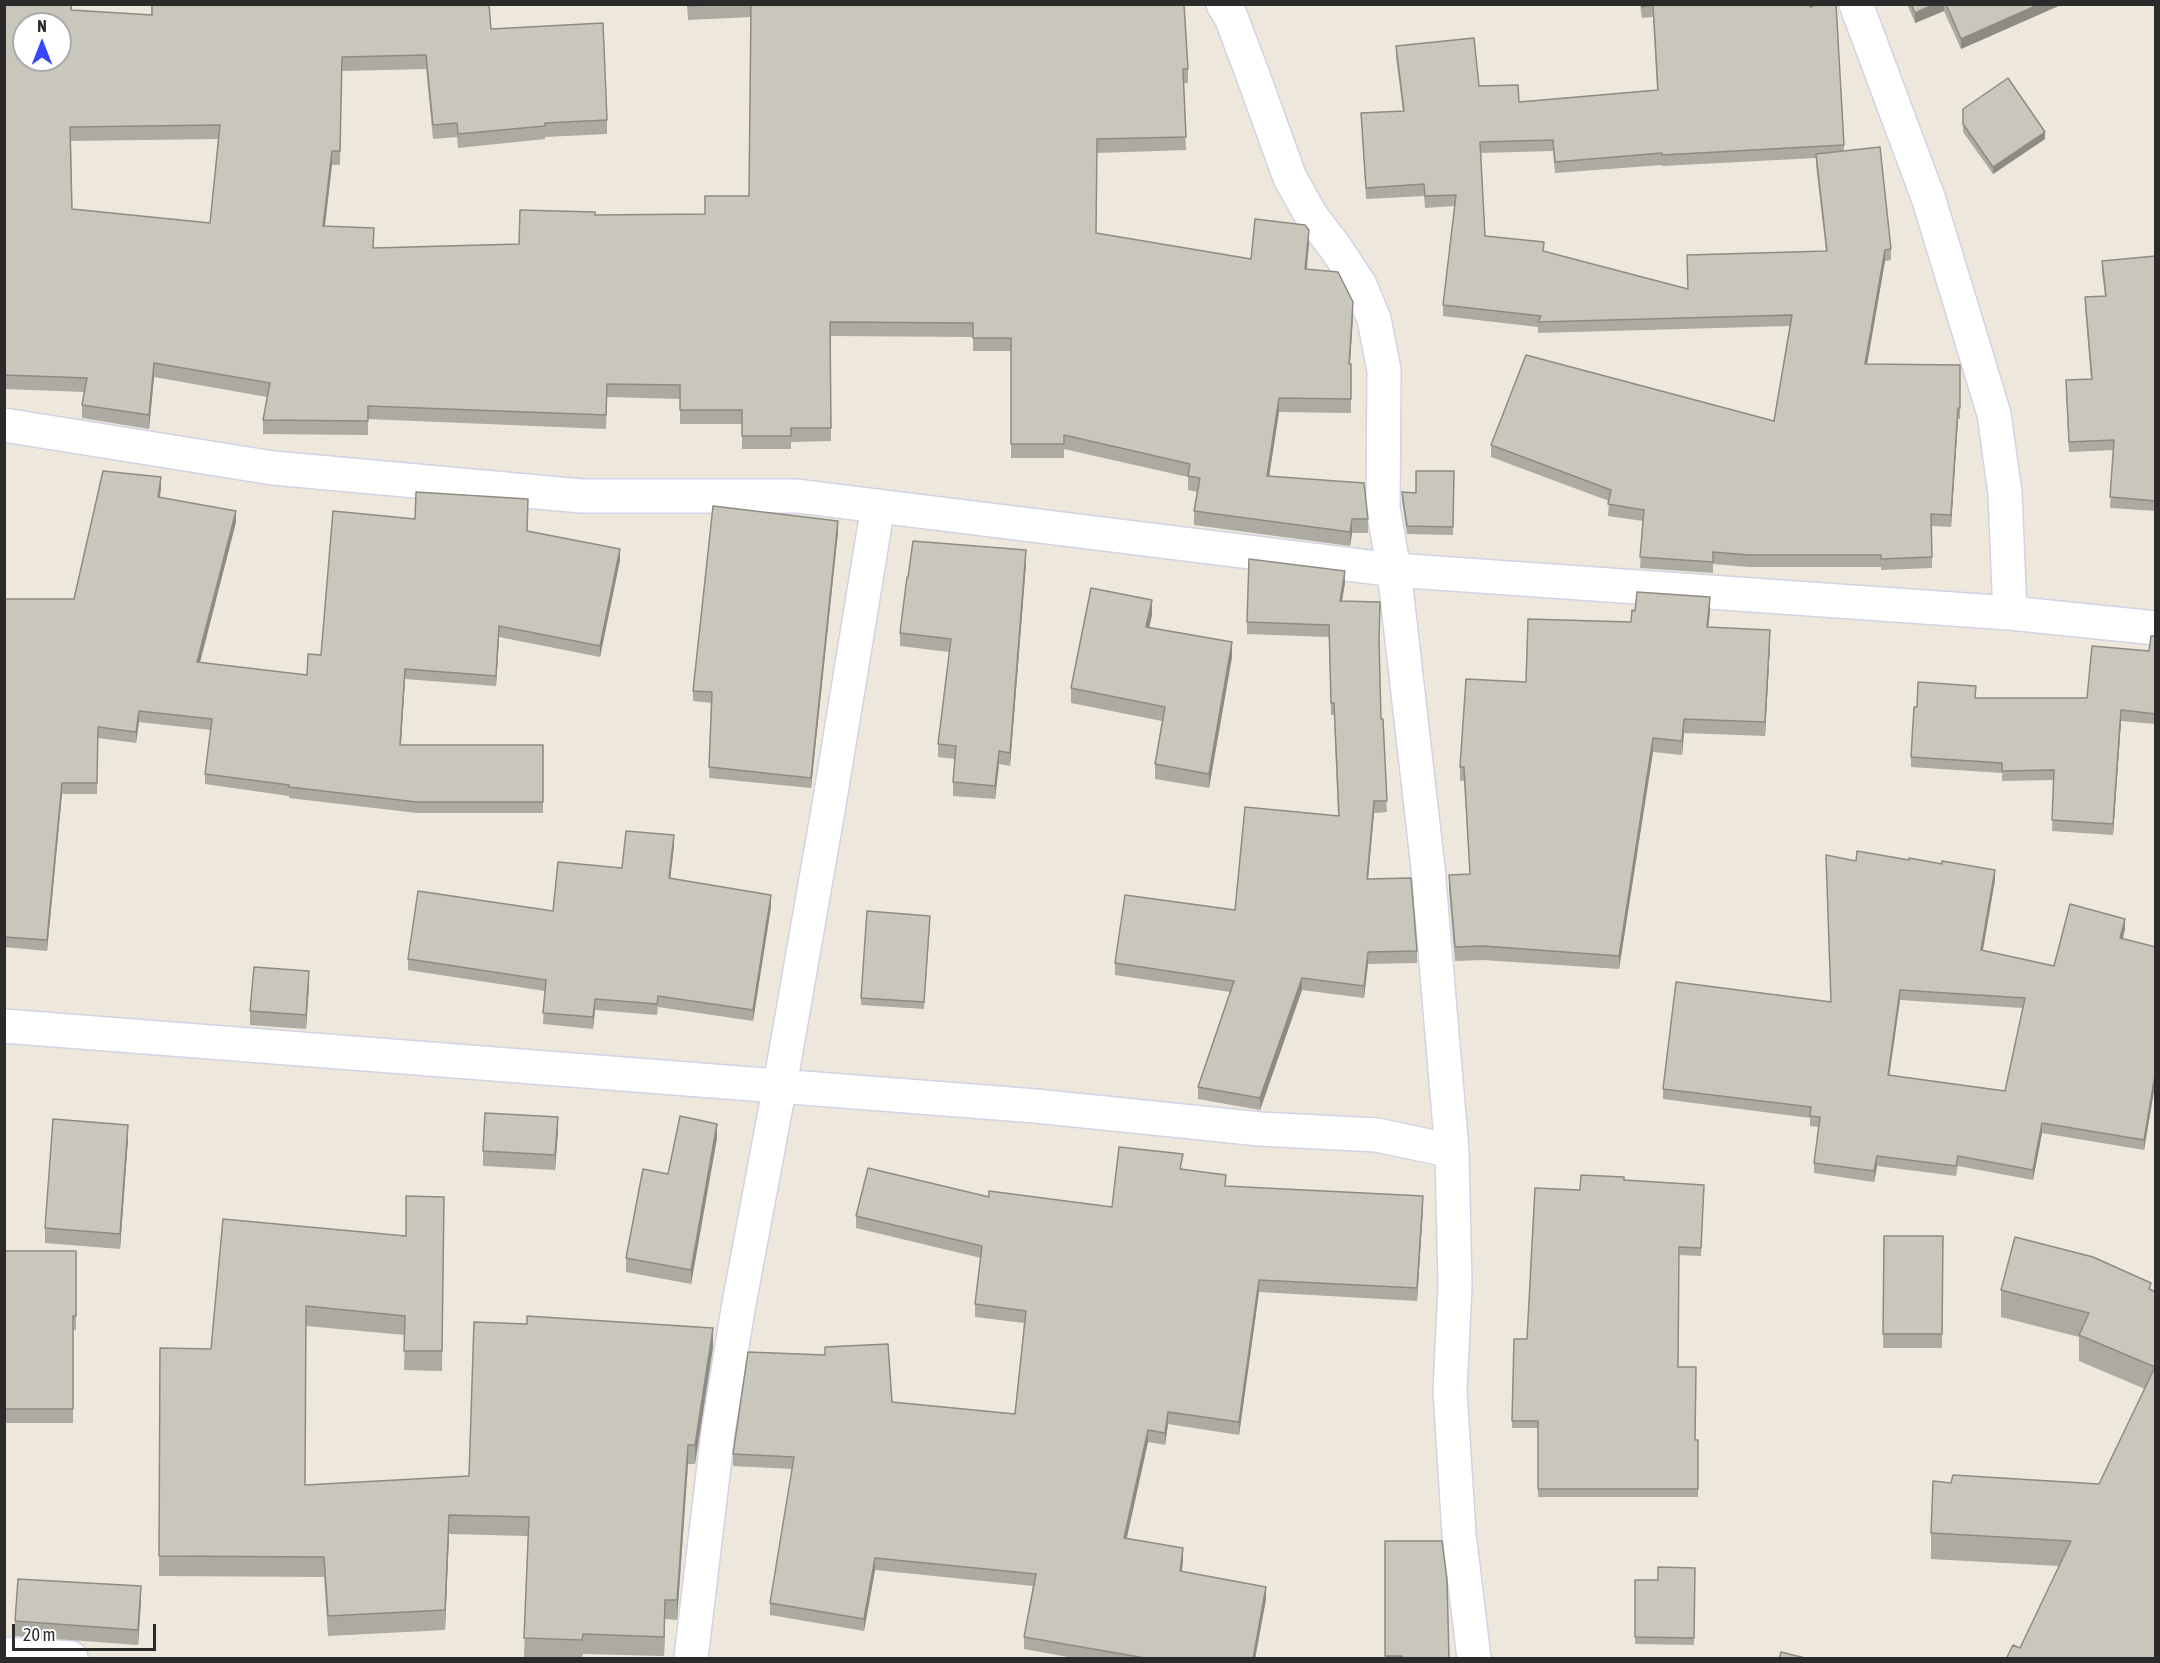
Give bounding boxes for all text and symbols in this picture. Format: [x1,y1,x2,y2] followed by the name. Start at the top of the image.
[12,12,72,72] north arrow
[37,17,47,35] text: N
[15,1612,159,1650] scale bar
[23,1624,55,1645] text: 20 m

